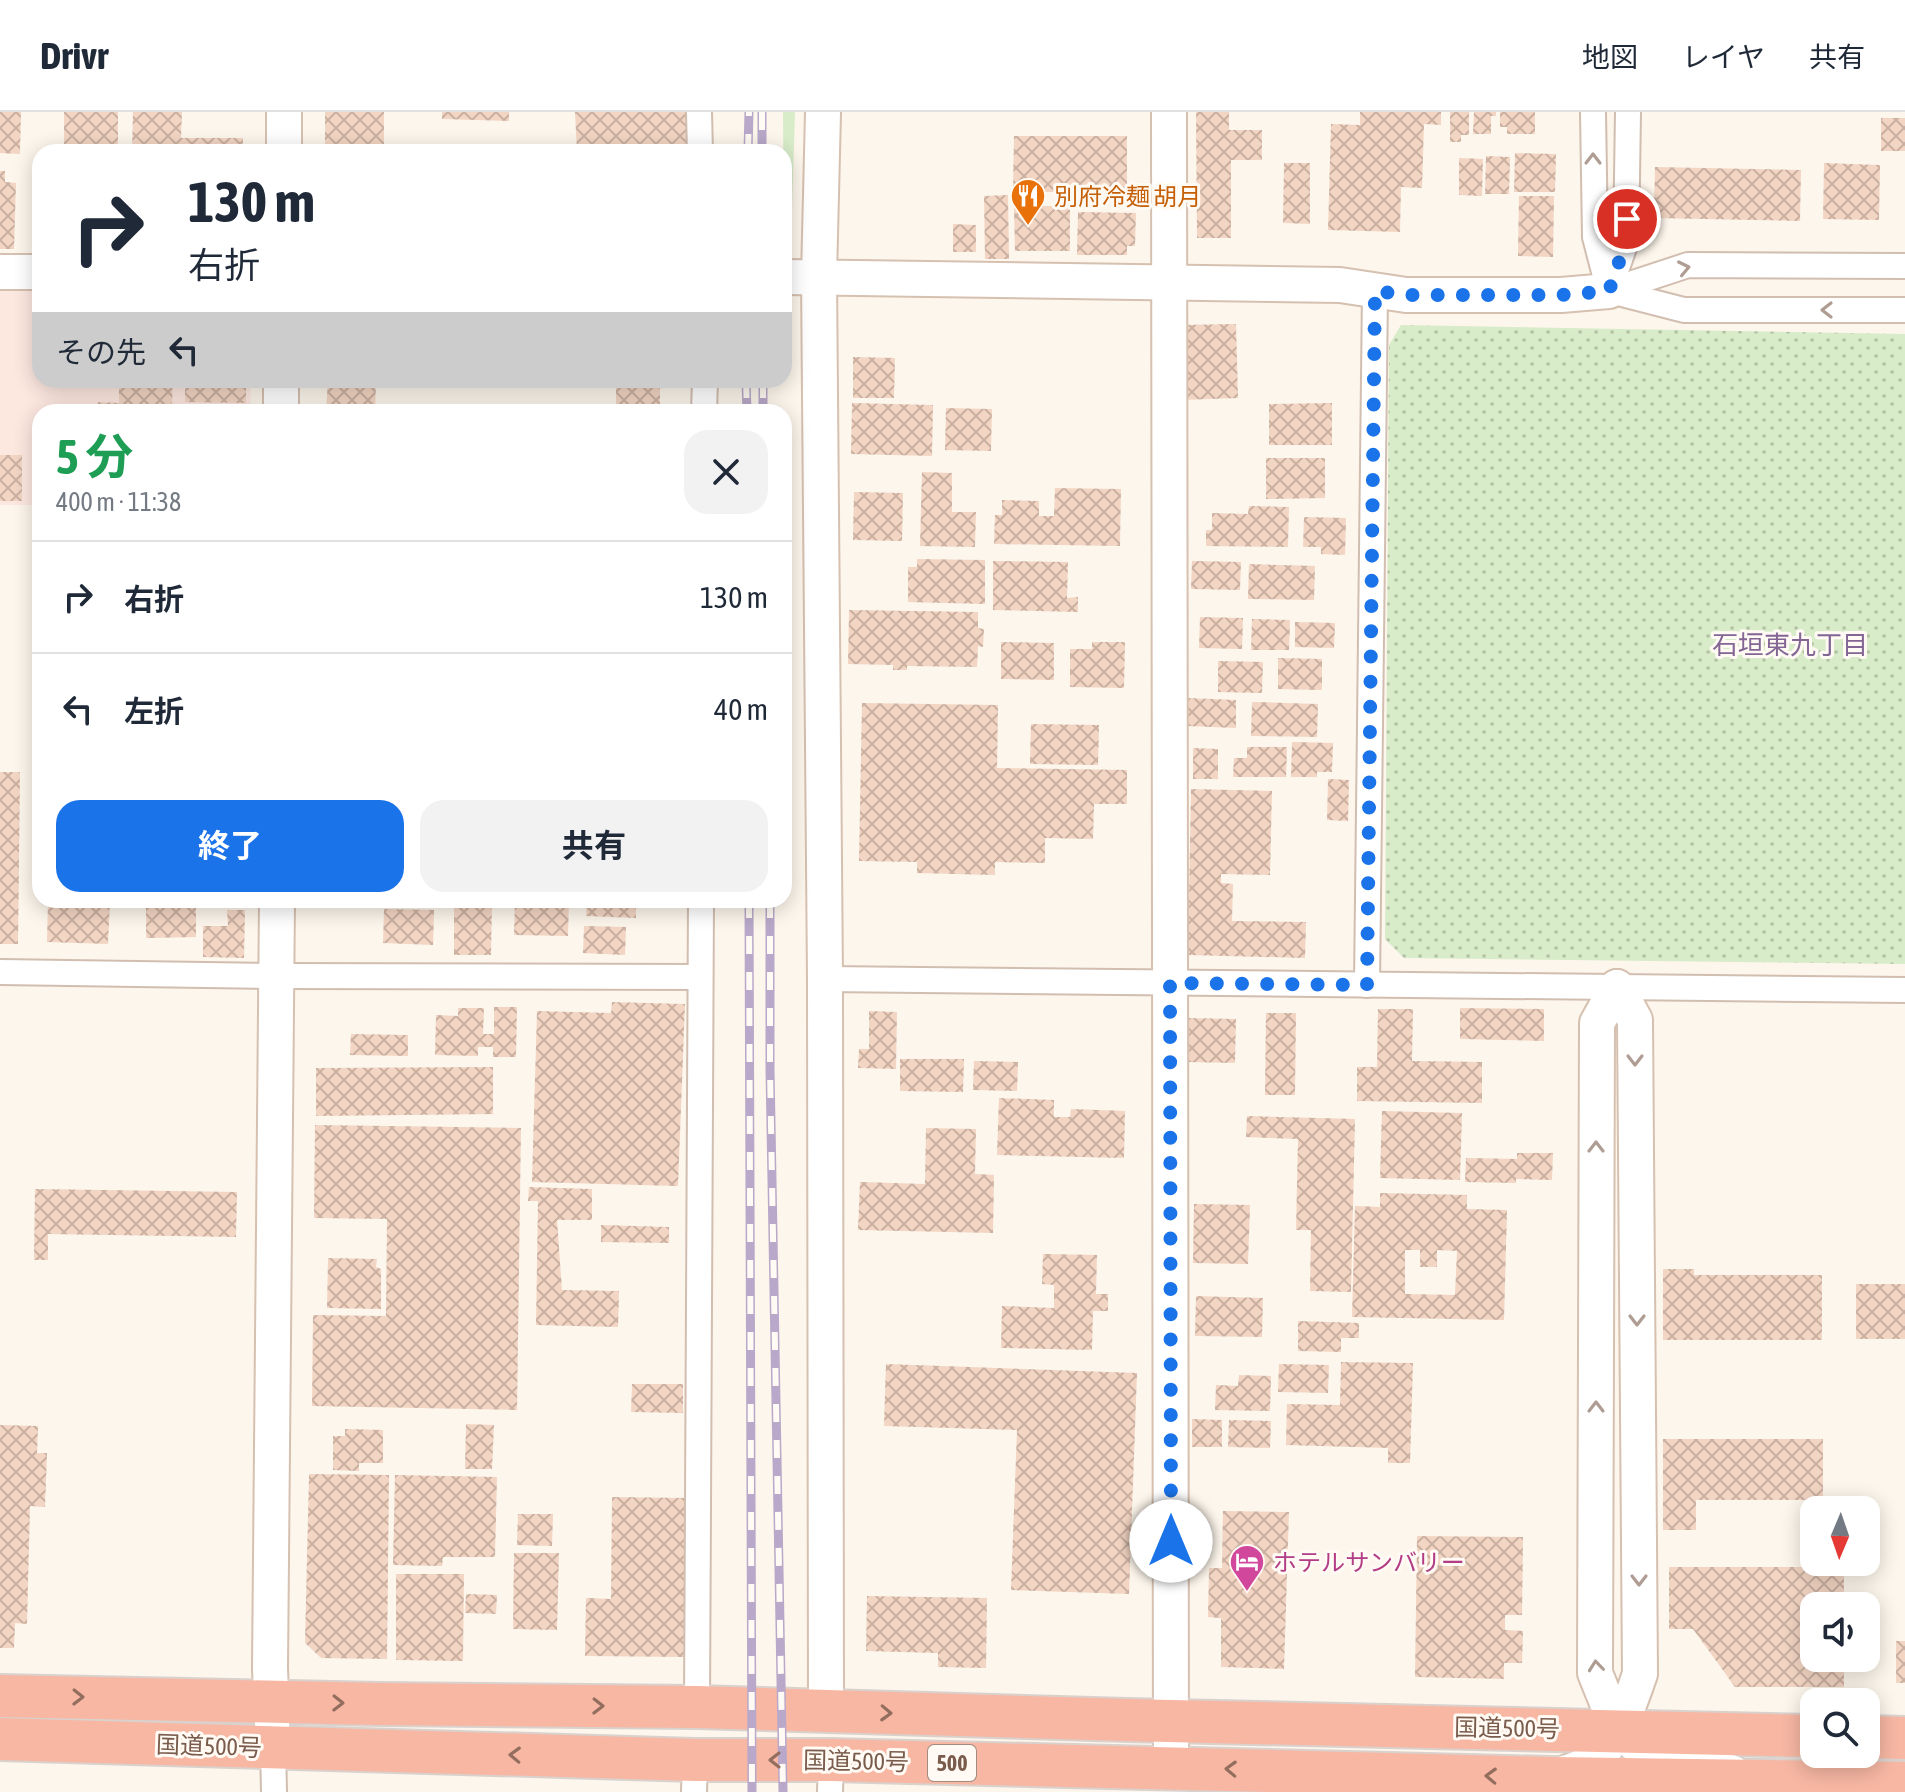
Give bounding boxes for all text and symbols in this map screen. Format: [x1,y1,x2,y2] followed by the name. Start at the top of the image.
[40,34,108,77] text: Drivr
[1582,41,1638,73] text: 地図
[1682,41,1765,73] text: レイヤ
[1809,41,1865,73] text: 共有
[1584,152,1602,165] one-way arrow
[188,170,315,234] text: 130 m
[56,176,160,280] icon: right
[1009,177,1047,227] restaurant icon: 別府冷麺 胡月
[1054,183,1201,210] place label: 別府冷麺 胡月
[1593,185,1661,253] pin
[1605,197,1649,241] icon: arrive
[188,244,260,286] text: 右折
[1676,260,1690,277] one-way arrow
[1820,301,1833,319] one-way arrow
[162,328,206,372] icon: left
[56,335,146,369] text: その先
[56,429,133,484] text: 5 分
[684,430,768,514] button: close
[56,487,181,517] text: 400 m · 11:38
[56,575,100,619] icon: right
[700,580,768,614] text: 130 m
[124,582,184,616] text: 右折
[1712,630,1868,660] district label: 石垣東九丁目
[56,687,100,731] icon: left
[714,692,768,726] text: 40 m
[124,694,184,728] text: 左折
[56,800,404,892] button: 終了
[420,800,768,892] button: 共有
[1626,1054,1644,1067] one-way arrow
[1587,1140,1605,1153] one-way arrow
[1628,1314,1646,1327] one-way arrow
[1587,1400,1605,1413] one-way arrow
[1800,1496,1880,1576] north arrow
[1800,1496,1880,1768] map controls
[1129,1499,1213,1583] position arrow
[1228,1543,1266,1593] hotel icon: ホテルサンバリー
[1273,1549,1465,1576] place label: ホテルサンバリー
[1631,1574,1648,1587] one-way arrow
[1800,1592,1880,1672] button: sound
[1588,1660,1605,1673] one-way arrow
[72,1688,85,1706] one-way arrow
[1800,1688,1880,1768] button: search
[332,1694,345,1712] one-way arrow
[592,1697,605,1715] one-way arrow
[880,1704,893,1721] one-way arrow
[1454,1714,1560,1742] street label: 国道500号
[156,1731,262,1761] street label: 国道500号
[928,1745,976,1781] road number: 500
[508,1746,521,1763] one-way arrow
[803,1747,909,1775] street label: 国道500号
[768,1751,781,1769] one-way arrow
[1224,1761,1237,1778] one-way arrow
[1484,1768,1497,1785] one-way arrow

